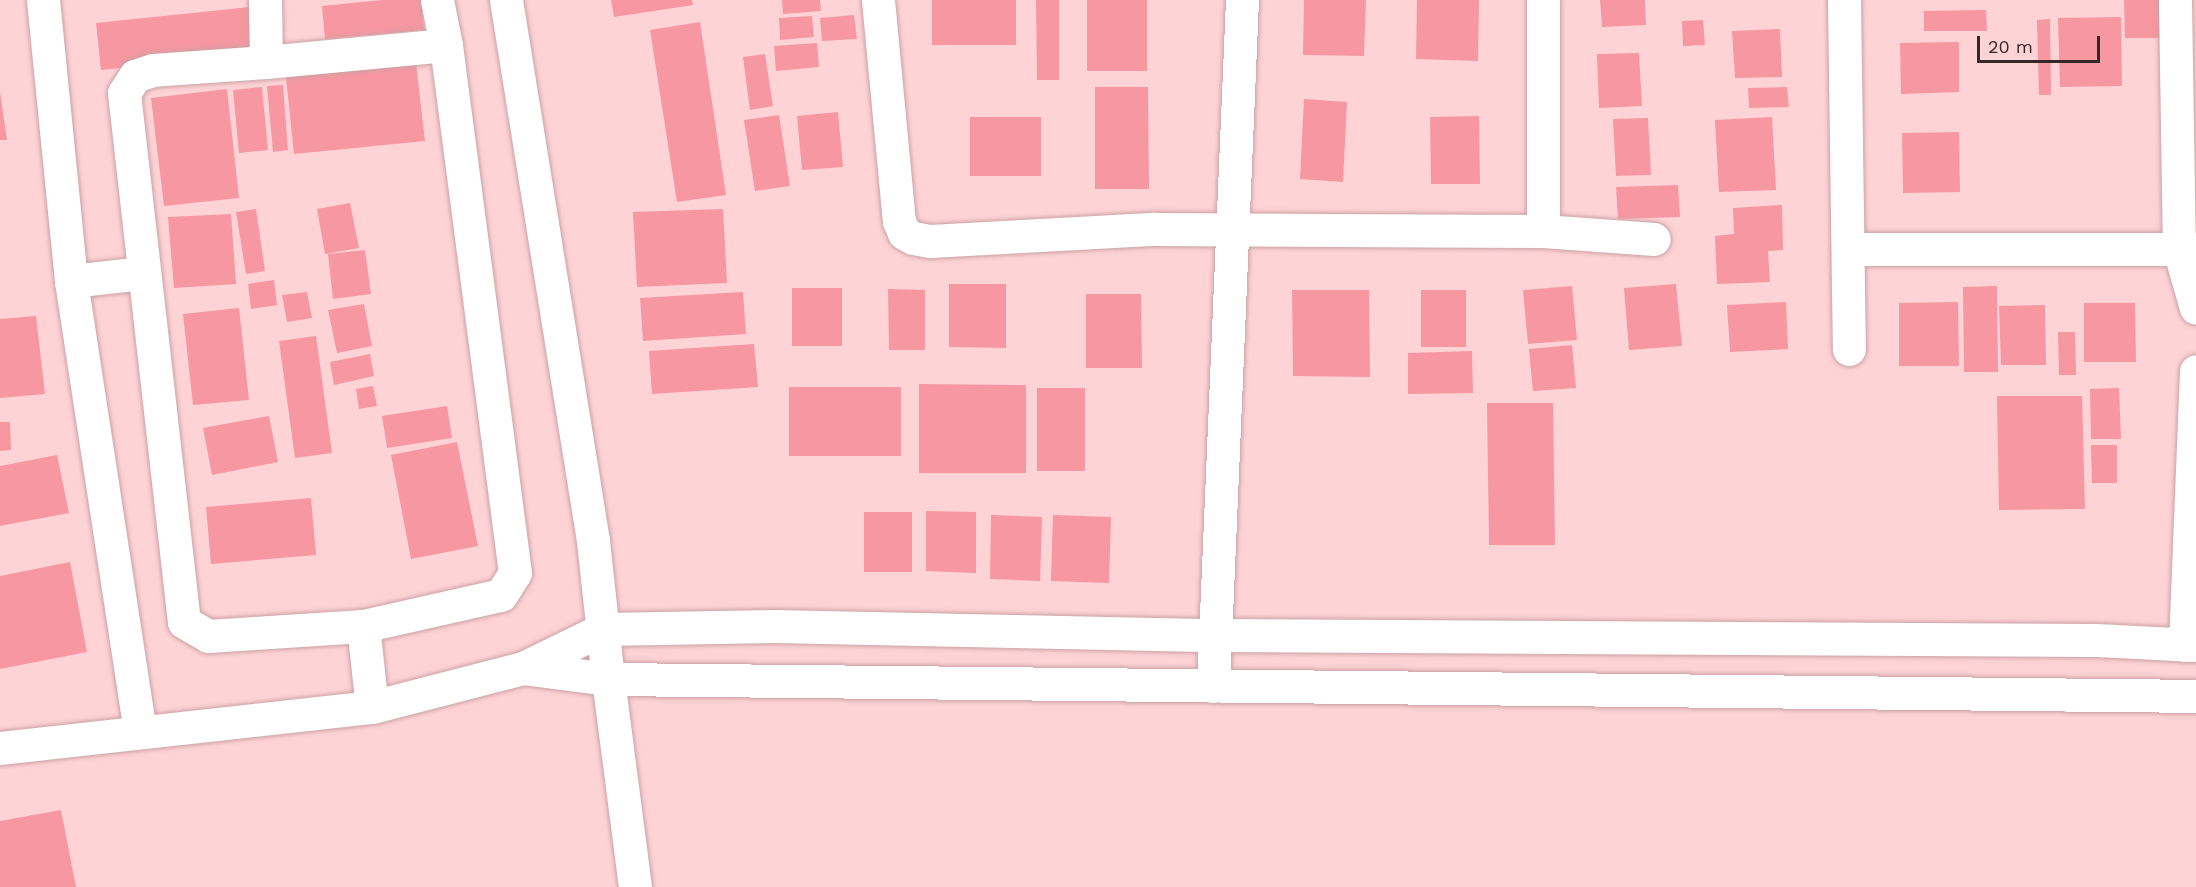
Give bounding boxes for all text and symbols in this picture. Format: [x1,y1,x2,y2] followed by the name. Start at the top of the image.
[1980,24,2103,62] scale bar
[1988,36,2033,57] text: 20 m

